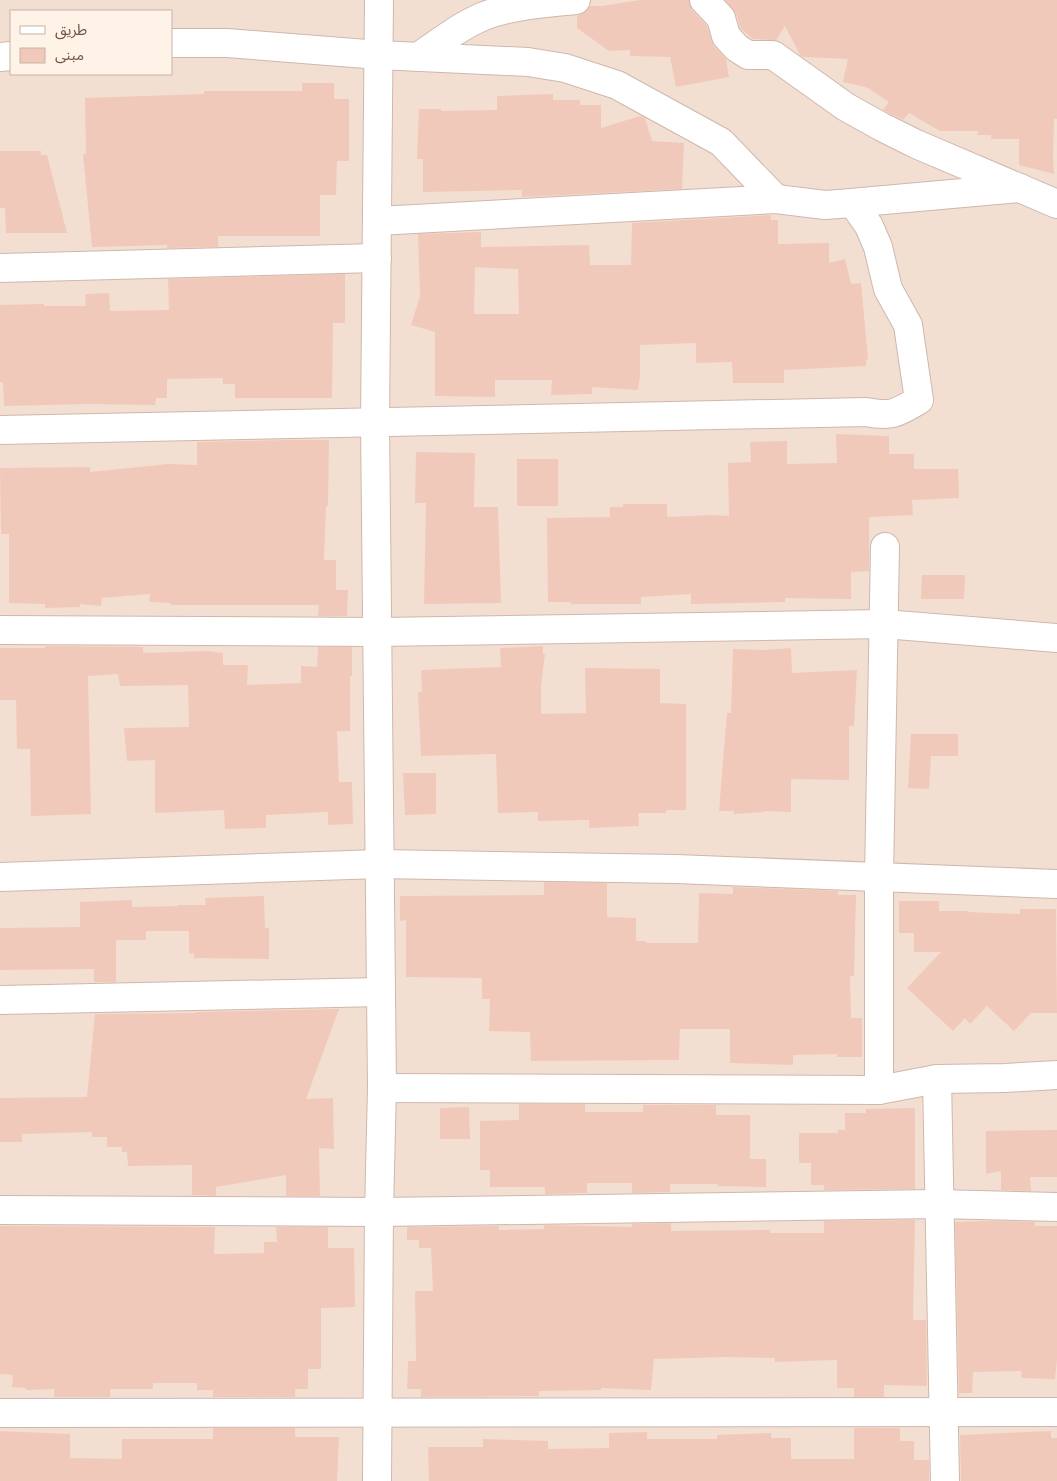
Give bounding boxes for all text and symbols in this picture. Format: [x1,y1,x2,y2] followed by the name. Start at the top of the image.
[10,10,172,75] legend
[55,21,87,40] text: طريق
[55,46,84,64] text: مبنى

